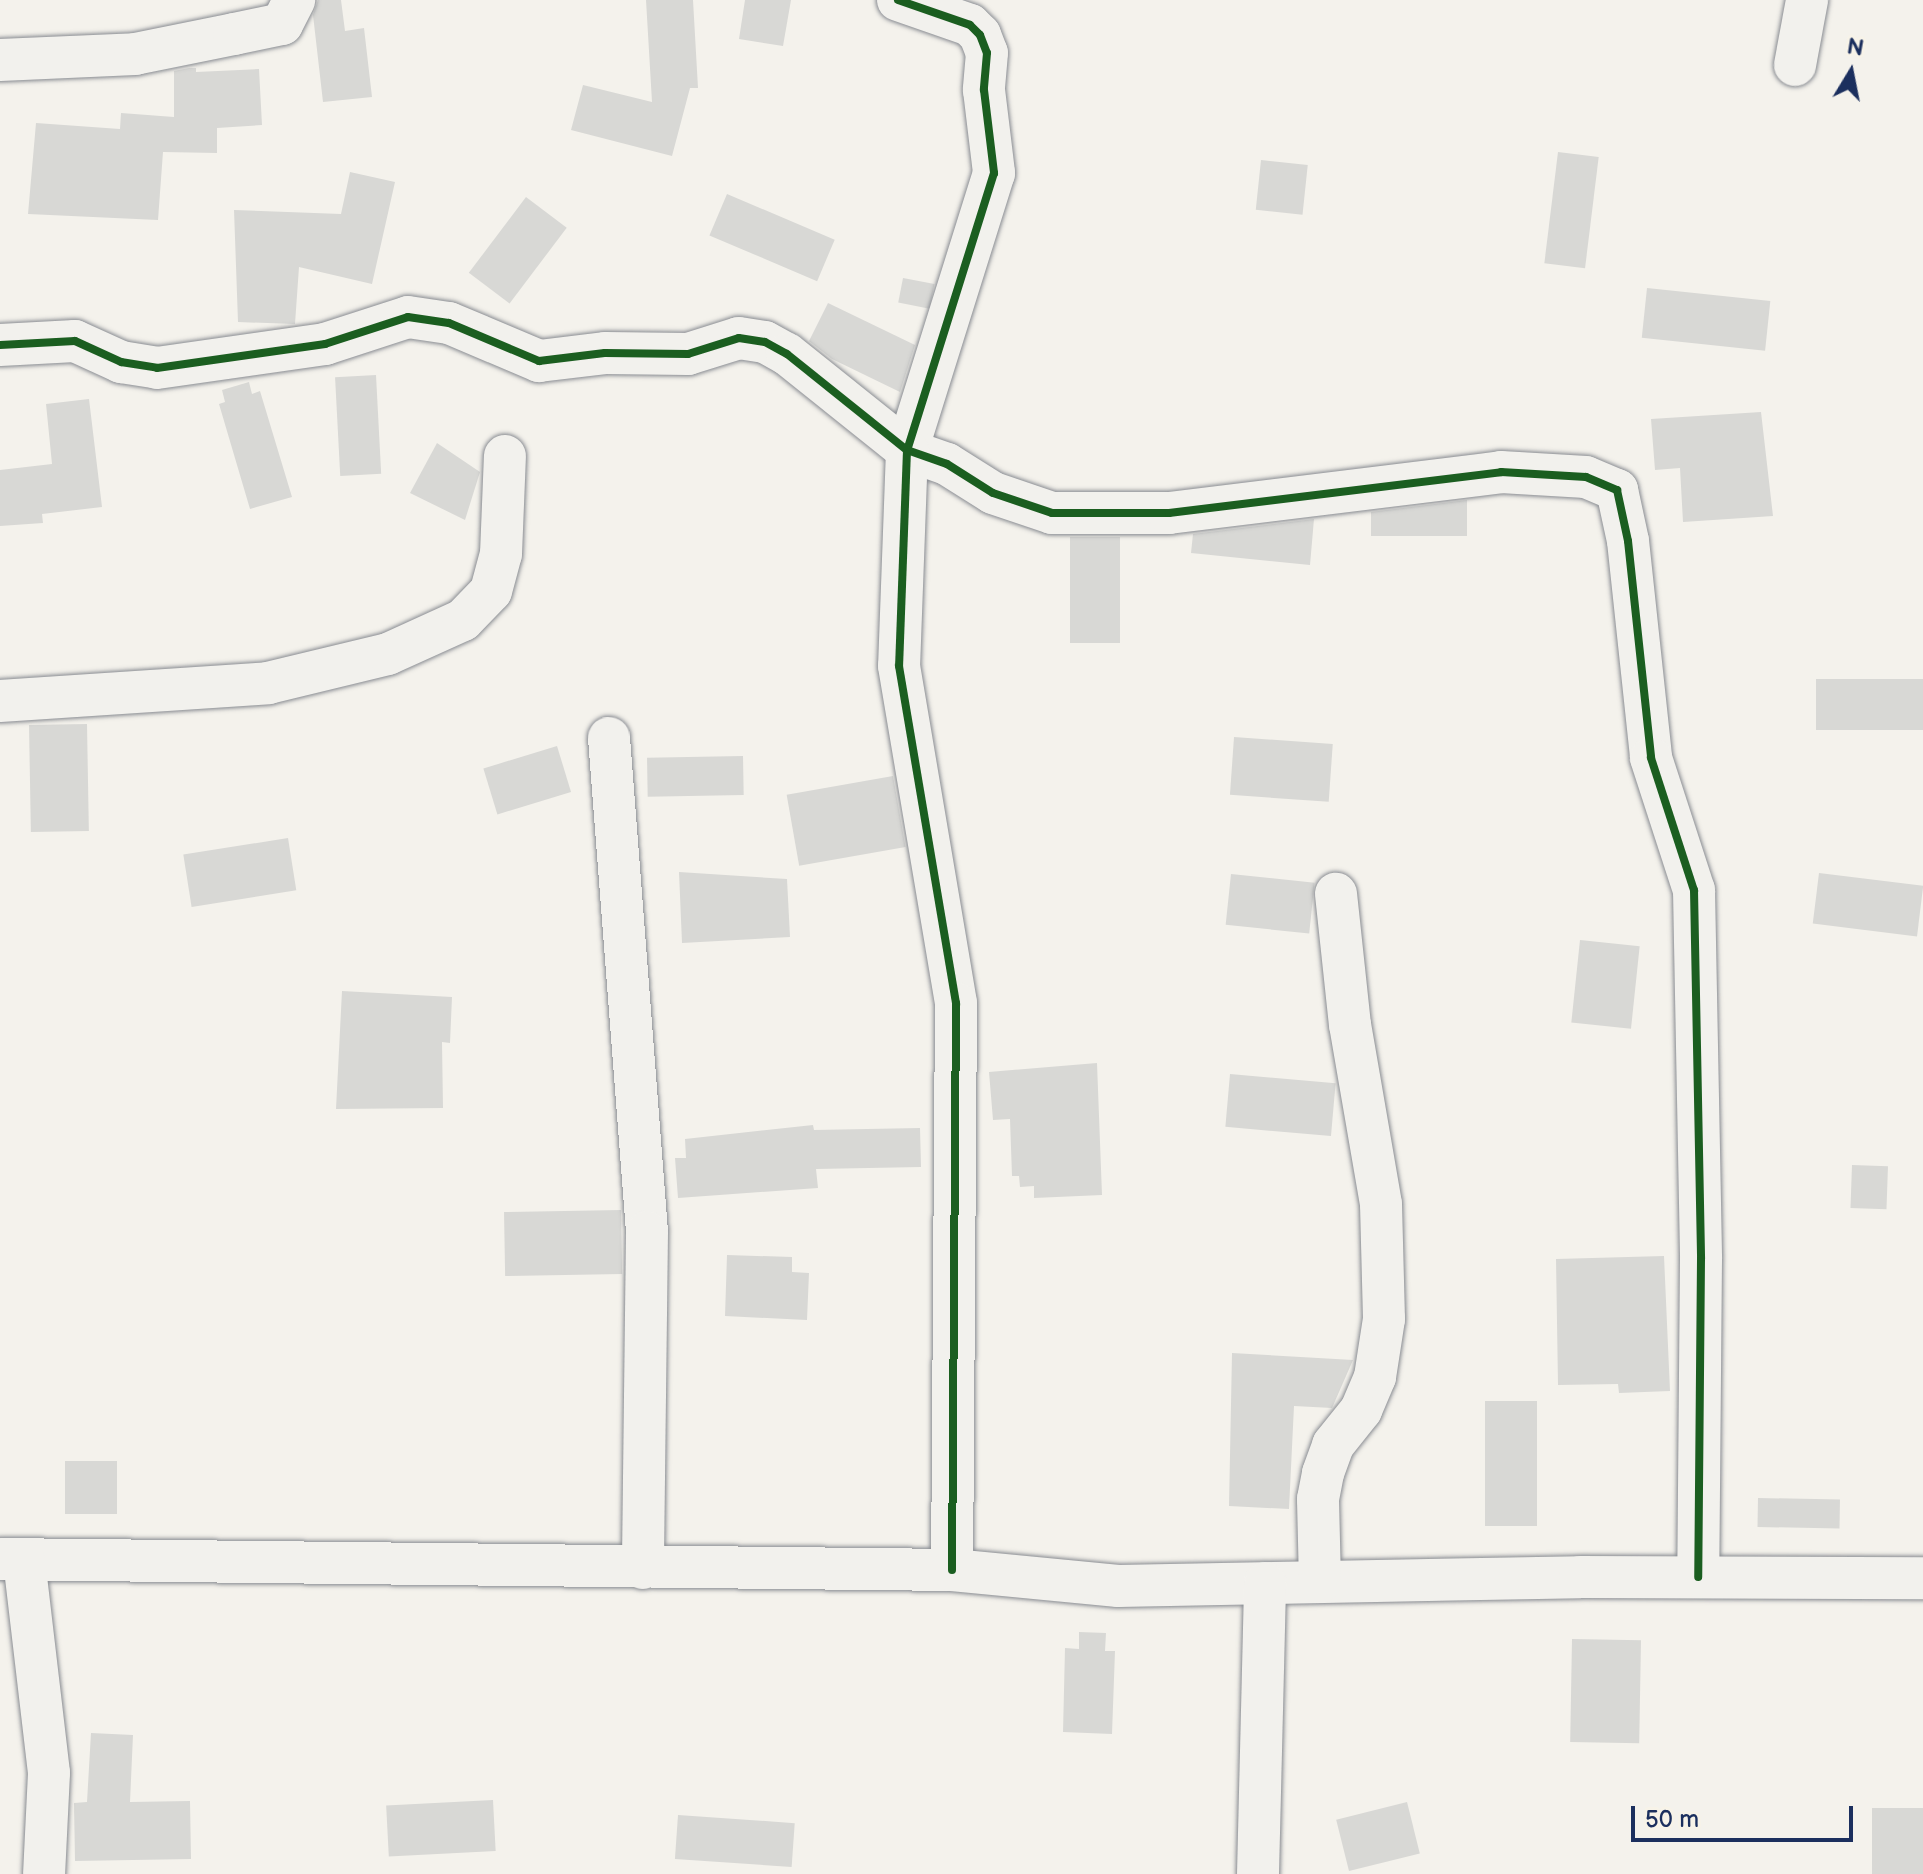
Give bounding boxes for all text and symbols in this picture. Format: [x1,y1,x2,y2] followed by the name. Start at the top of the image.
[1811,32,1891,112] north arrow
[1845,33,1866,63] text: N
[1635,1790,1857,1840] scale bar
[1645,1805,1699,1834] text: 50 m

